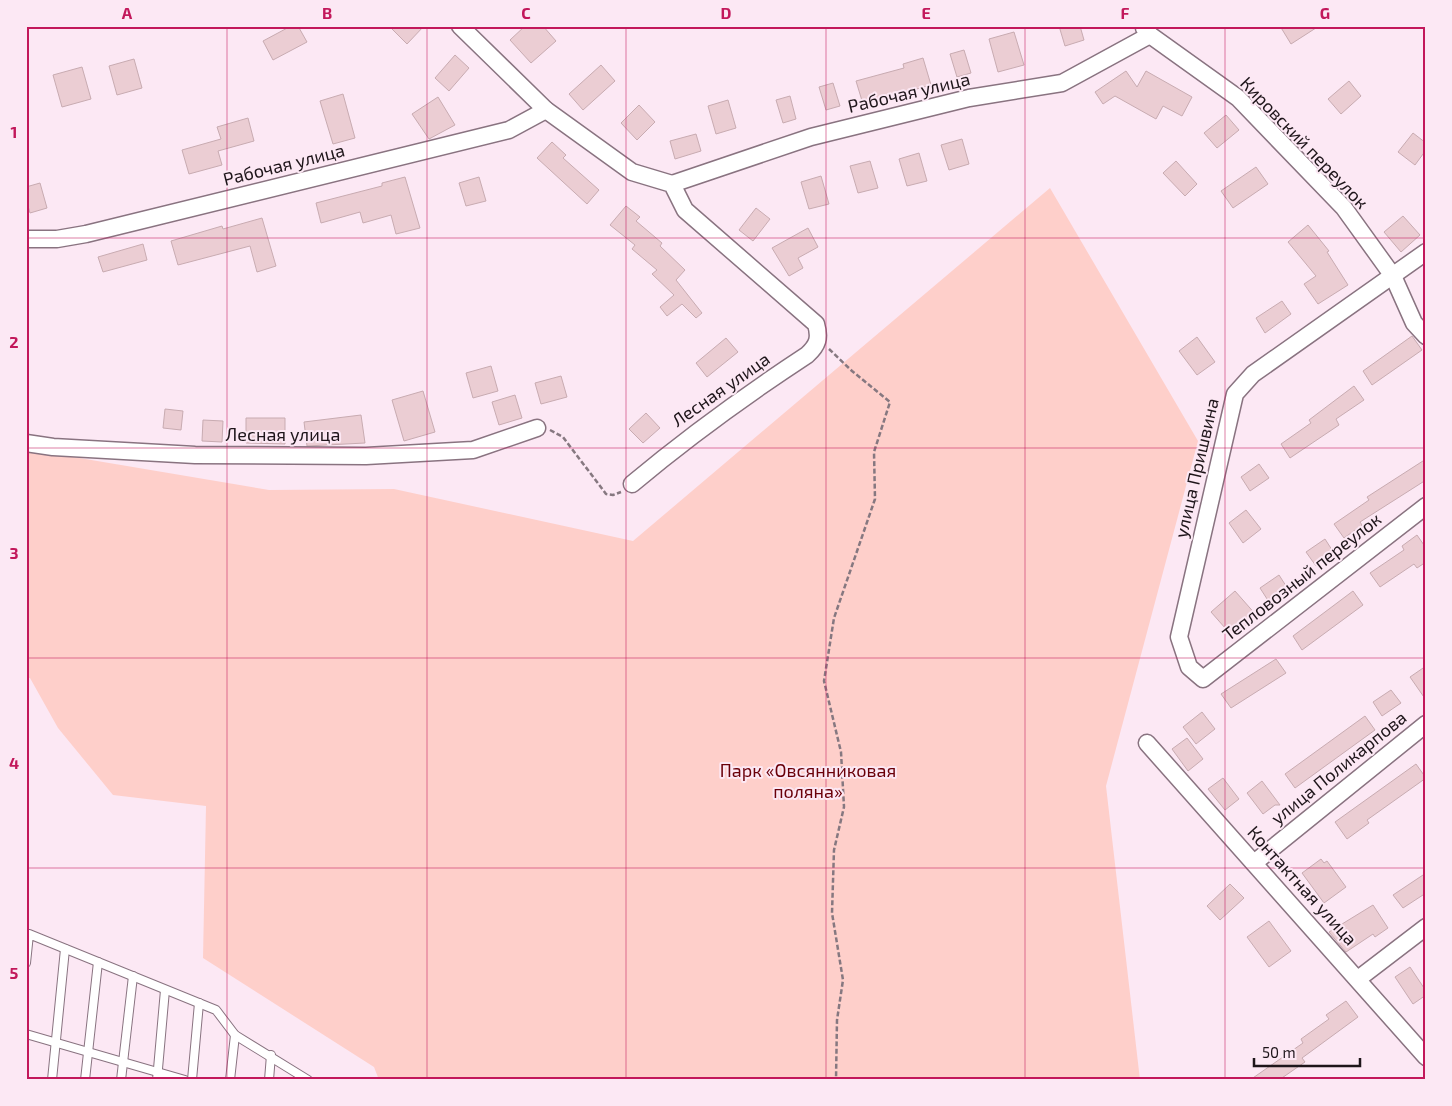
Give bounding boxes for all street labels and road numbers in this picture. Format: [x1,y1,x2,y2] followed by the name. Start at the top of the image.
[846,67,972,117] street label: Рабочая улица
[1236,72,1374,213] street label: Кировский переулок
[221,138,347,190] street label: Рабочая улица
[667,347,774,431] street label: Лесная улица
[1169,396,1223,540] street label: улица Пришвина
[226,423,340,445] street label: Лесная улица
[1218,507,1385,645] street label: Тепловозный переулок
[1266,706,1410,829] street label: улица Поликарпова
[1243,821,1362,950] street label: Контактная улица

